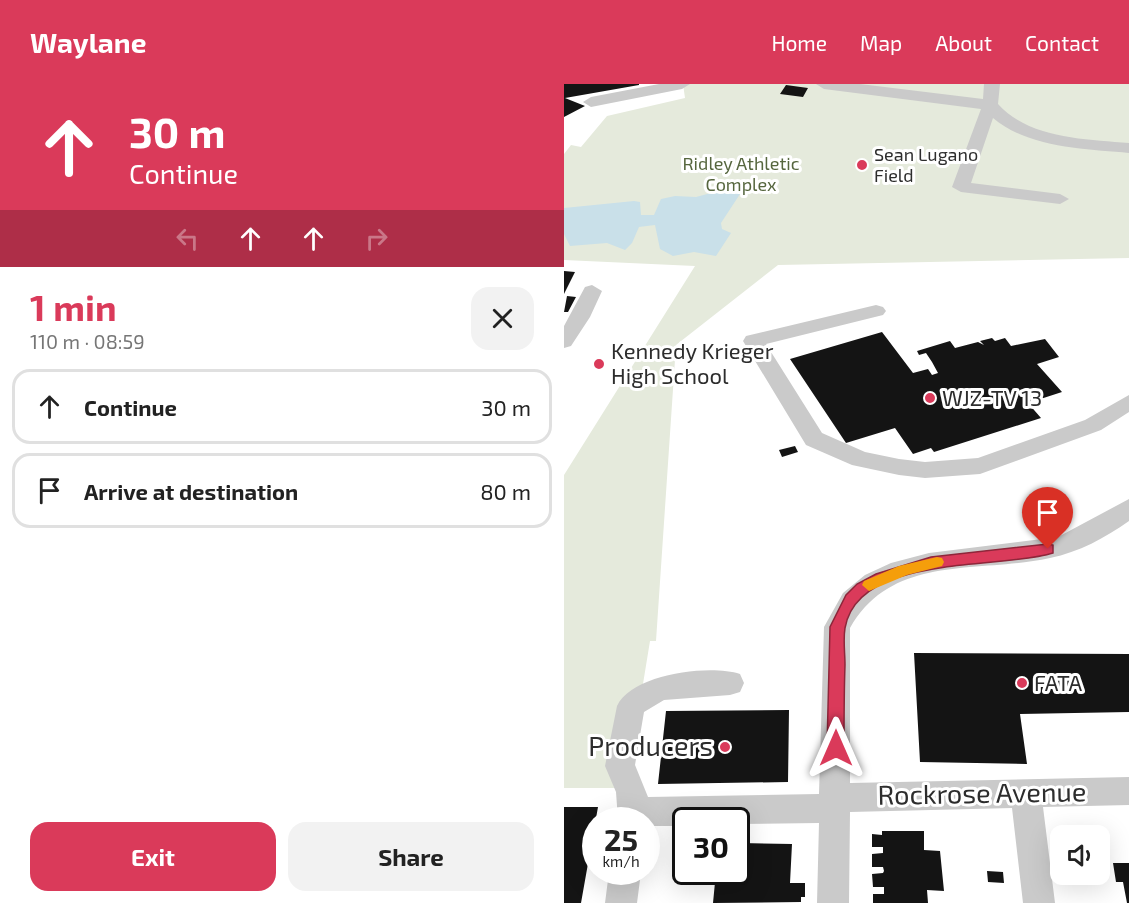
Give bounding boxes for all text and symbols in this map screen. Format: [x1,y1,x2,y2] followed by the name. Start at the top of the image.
[30,25,146,59] text: Waylane
[771,30,827,55] text: Home
[860,30,902,55] text: Map
[935,30,992,55] text: About
[1025,30,1099,55] text: Contact
[129,106,225,156] text: 30 m
[30,108,108,186] icon: ahead
[874,143,978,186] place label: Sean Lugano Field
[682,152,800,195] park label: Ridley Athletic Complex
[129,157,238,189] text: Continue
[855,158,869,172] marker: Sean Lugano Field
[171,222,204,255] icon: left
[234,222,267,255] icon: ahead
[297,222,330,255] icon: ahead
[360,222,393,255] icon: right
[30,285,117,328] text: 1 min
[471,287,534,350] button: close
[30,329,145,353] text: 110 m · 08:59
[611,337,774,388] place label: Kennedy Krieger High School
[592,357,606,371] marker: Kennedy Krieger High School
[942,384,1042,410] place label: WJZ-TV 13
[33,390,66,423] icon: ahead
[923,391,937,405] marker: WJZ-TV 13
[84,394,177,420] text: Continue
[481,394,531,420] text: 30 m
[33,474,66,507] icon: arrive
[84,478,298,504] text: Arrive at destination
[480,478,531,504] text: 80 m
[1022,487,1073,549] pin
[1031,496,1064,529] icon: arrive
[1034,669,1083,695] place label: FATA
[1015,676,1029,690] marker: FATA
[804,716,868,780] position arrow
[588,729,713,761] place label: Producers
[718,740,732,754] marker: Producers
[877,774,1087,810] street label: Rockrose Avenue
[672,807,750,885] speed limit sign: 30
[604,821,638,857] text: 25
[30,822,276,891] button: Exit
[288,822,534,891] button: Share
[1050,825,1110,885] map controls
[1050,825,1110,885] button: sound
[602,852,640,870] text: km/h

